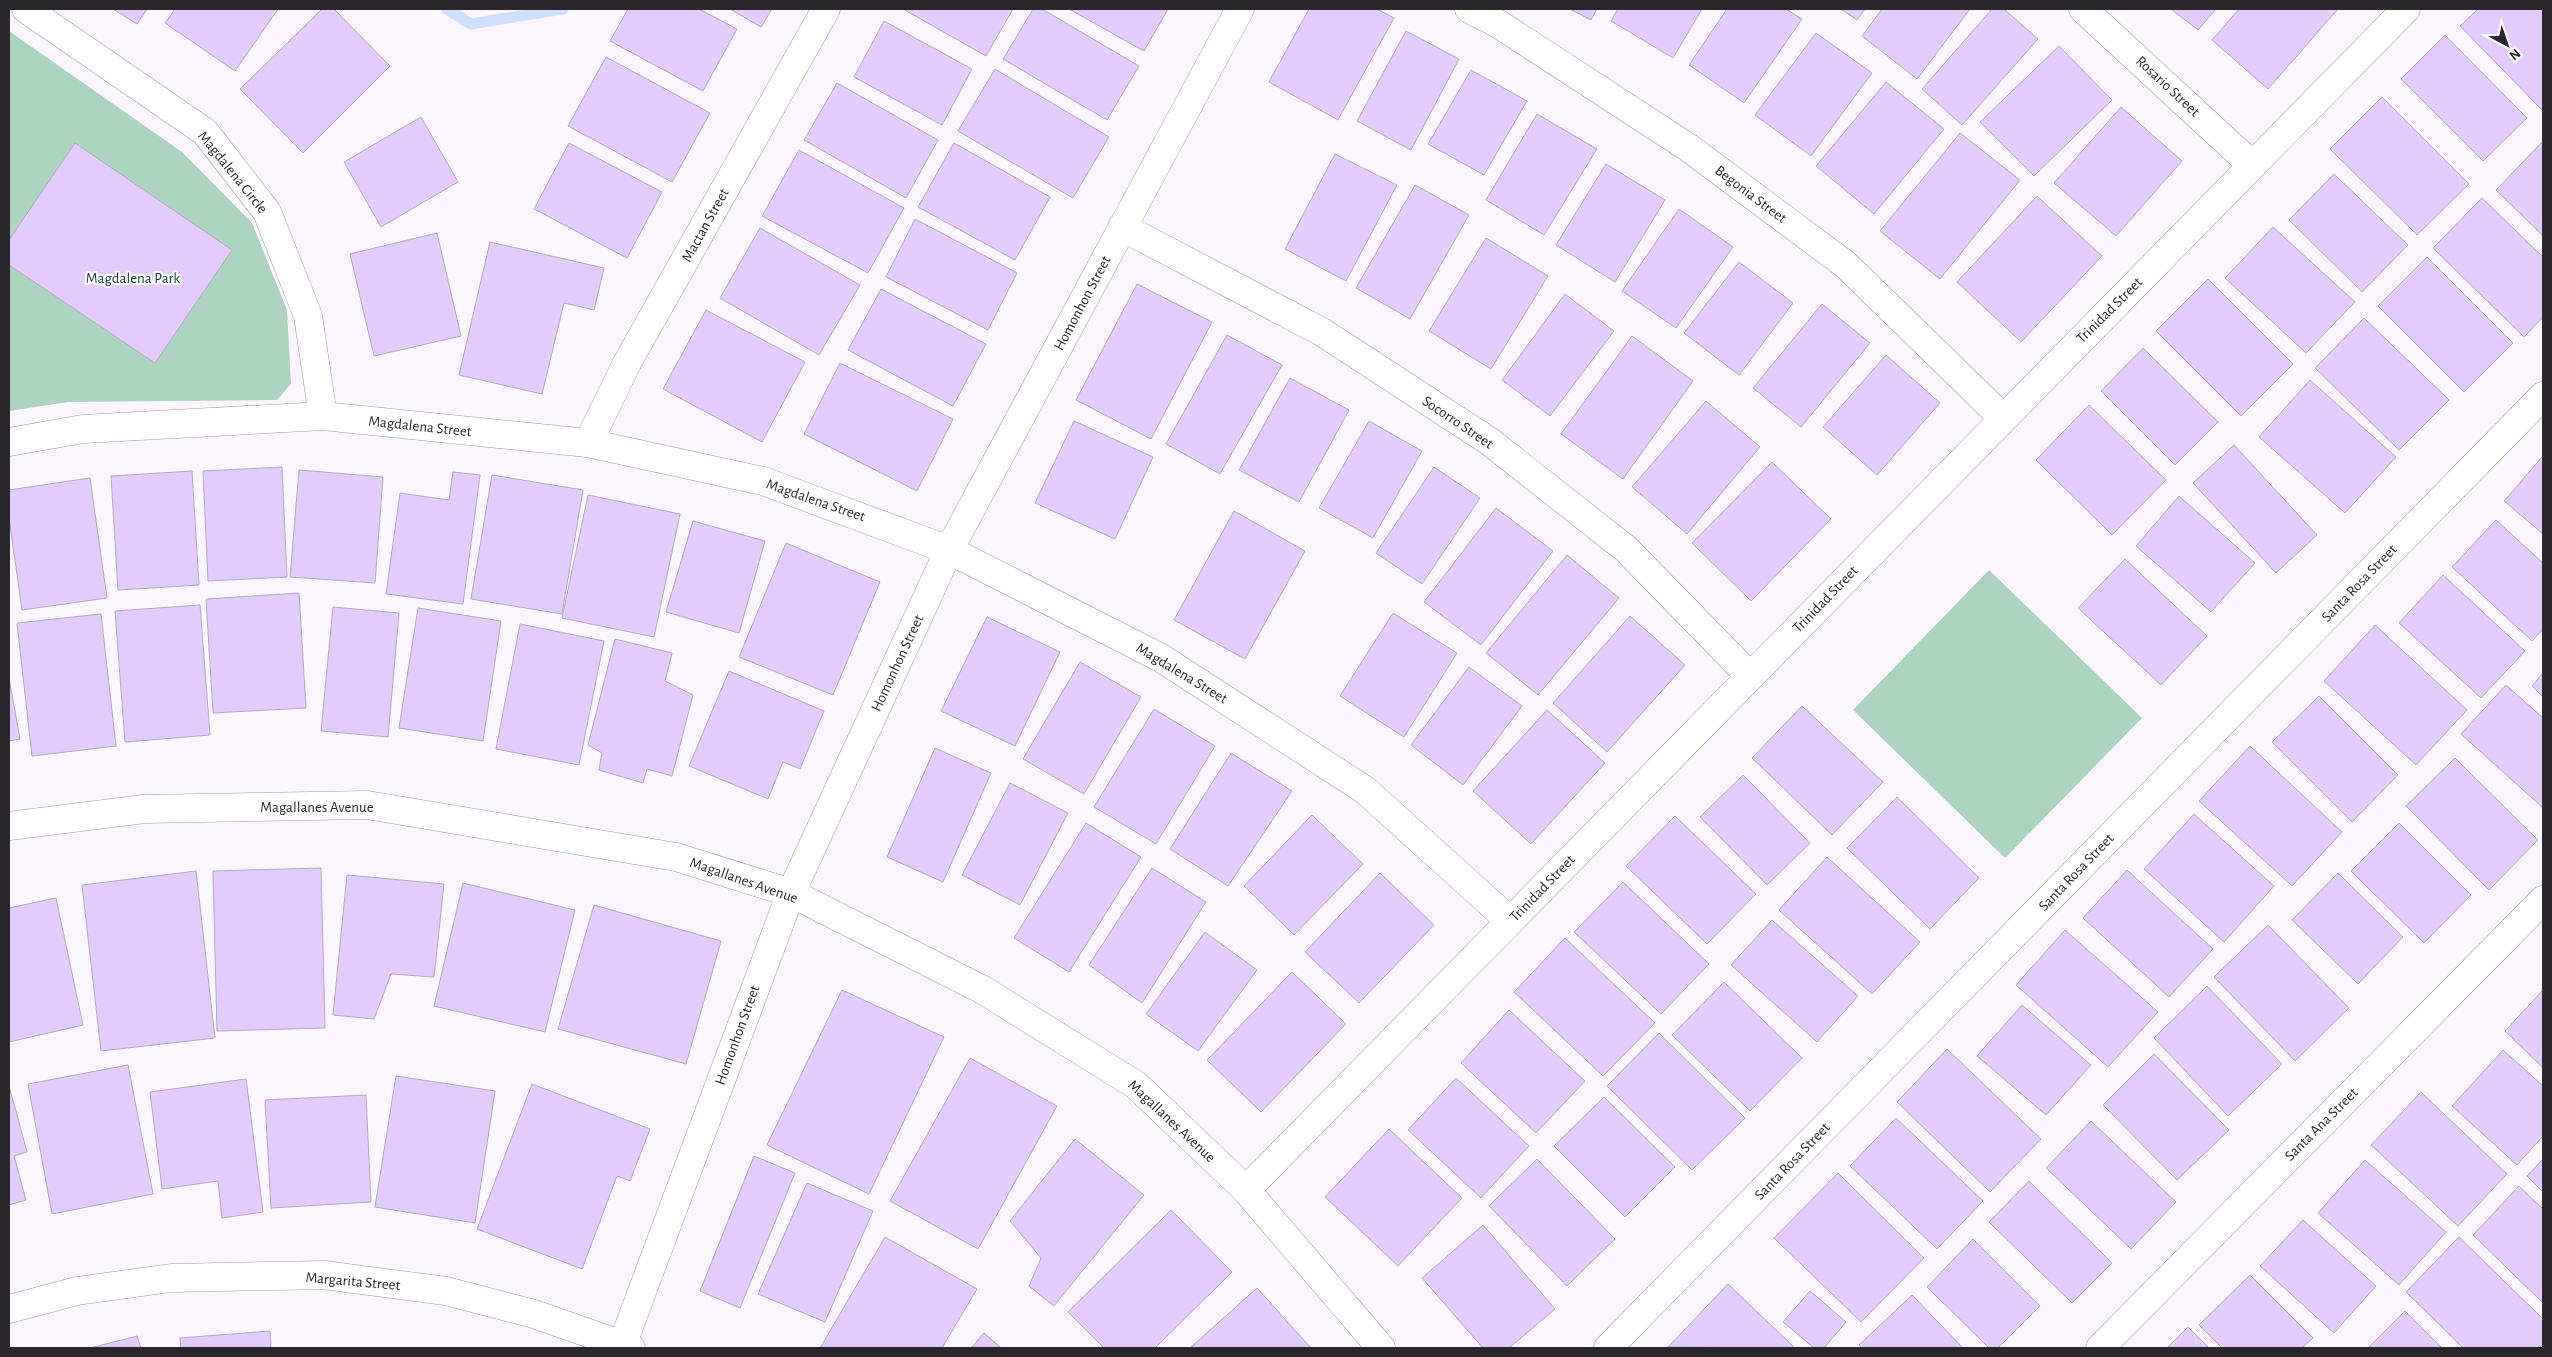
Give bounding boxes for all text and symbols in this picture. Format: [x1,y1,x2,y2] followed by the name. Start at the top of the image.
[2482,20,2532,70] north arrow
[2506,46,2523,63] text: N
[2133,53,2203,120] street label: Rosario Street
[195,128,270,216] street label: Magdalena Circle
[1712,163,1789,226] street label: Begonia Street
[679,186,732,265] street label: Mactan Street
[1051,253,1114,353] street label: Homonhon Street
[86,271,180,286] park label: Magdalena Park
[2073,274,2145,346] street label: Trinidad Street
[1420,393,1496,452] street label: Socorro Street
[368,414,473,439] street label: Magdalena Street
[764,477,868,525] street label: Magdalena Street
[2319,542,2400,625] street label: Santa Rosa Street
[1790,563,1861,636] street label: Trinidad Street
[869,612,926,714] street label: Homonhon Street
[1133,640,1230,707] street label: Magdalena Street
[260,800,374,815] street label: Magallanes Avenue
[2036,831,2117,914] street label: Santa Rosa Street
[1507,852,1578,925] street label: Trinidad Street
[688,855,800,906] street label: Magallanes Avenue
[713,983,762,1087] street label: Homonhon Street
[1125,1077,1218,1166] street label: Magallanes Avenue
[2282,1085,2361,1164] street label: Santa Ana Street
[1752,1120,1833,1203] street label: Santa Rosa Street
[305,1270,401,1293] street label: Margarita Street

